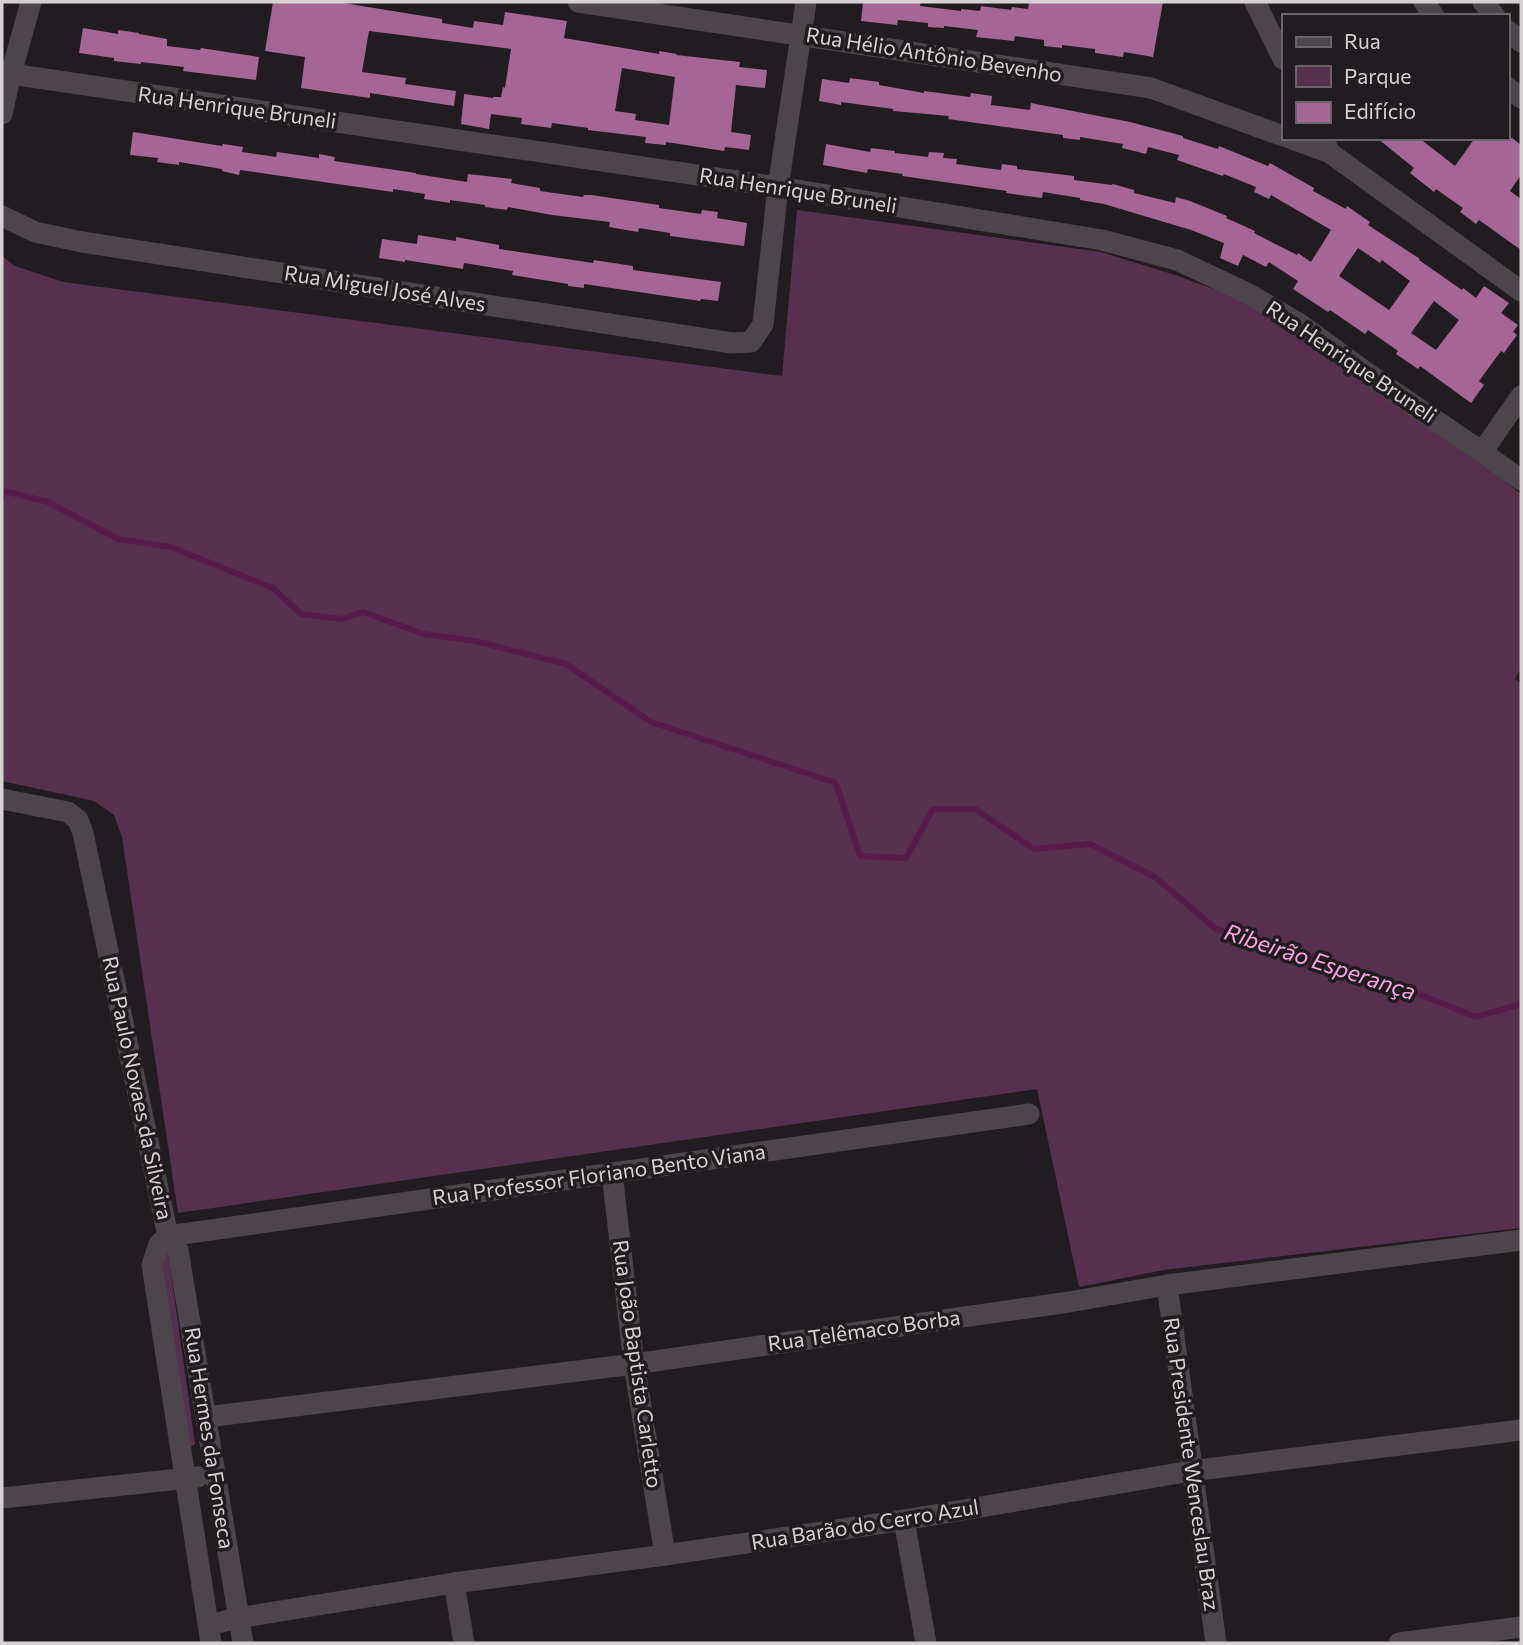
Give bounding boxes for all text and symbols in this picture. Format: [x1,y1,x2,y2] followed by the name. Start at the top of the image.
[1282,14,1509,140] legend
[804,21,1064,86] street label: Rua Hélio Antônio Bevenho
[1344,28,1381,53] text: Rua
[1344,63,1411,88] text: Parque
[136,80,338,133] street label: Rua Henrique Bruneli
[1344,98,1416,123] text: Edifício
[698,162,899,218] street label: Rua Henrique Bruneli
[283,259,488,316] street label: Rua Miguel José Alves
[1262,294,1442,427] street label: Rua Henrique Bruneli
[1221,917,1419,1005] water label: Ribeirão Esperança
[98,954,179,1222] street label: Rua Paulo Novaes da Silveira
[431,1138,767,1209] street label: Rua Professor Floriano Bento Viana
[609,1238,668,1490] street label: Rua João Baptista Carletto
[766,1304,962,1355] street label: Rua Telêmaco Borba
[1160,1315,1225,1612] street label: Rua Presidente Wenceslau Braz
[181,1325,240,1550] street label: Rua Hermes da Fonseca
[749,1493,980,1554] street label: Rua Barão do Cerro Azul

